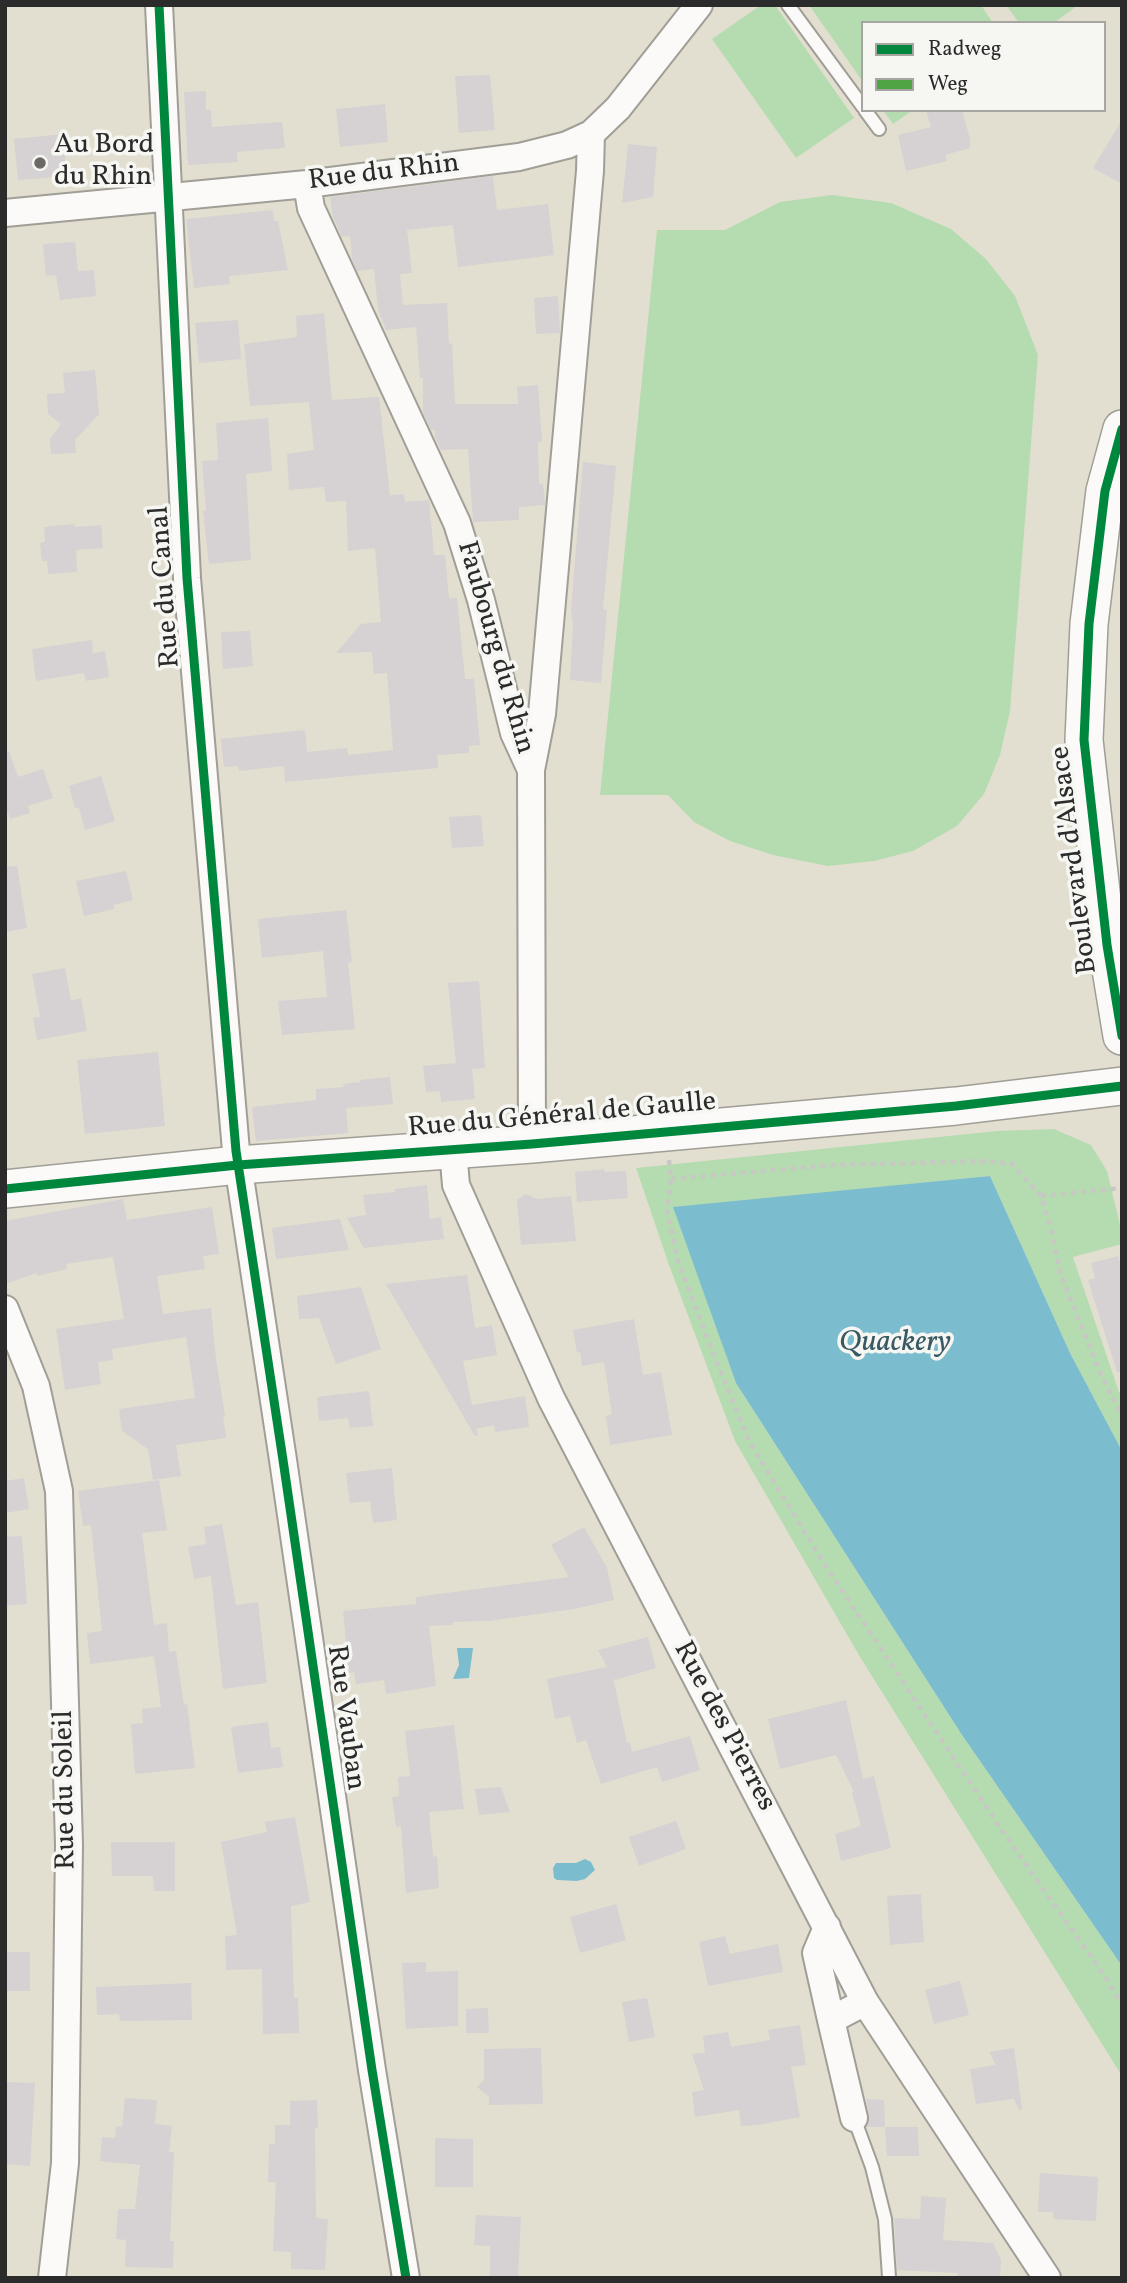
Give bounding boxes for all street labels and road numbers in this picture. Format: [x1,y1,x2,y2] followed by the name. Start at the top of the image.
[307,148,461,200] street label: Rue du Rhin
[145,505,189,669] street label: Rue du Canal
[448,538,540,758] street label: Faubourg du Rhin
[1045,744,1107,976] street label: Boulevard d'Alsace
[406,1087,718,1147] street label: Rue du Général de Gaulle
[664,1636,782,1818] street label: Rue des Pierres
[317,1643,371,1793] street label: Rue Vauban
[49,1710,85,1870] street label: Rue du Soleil

